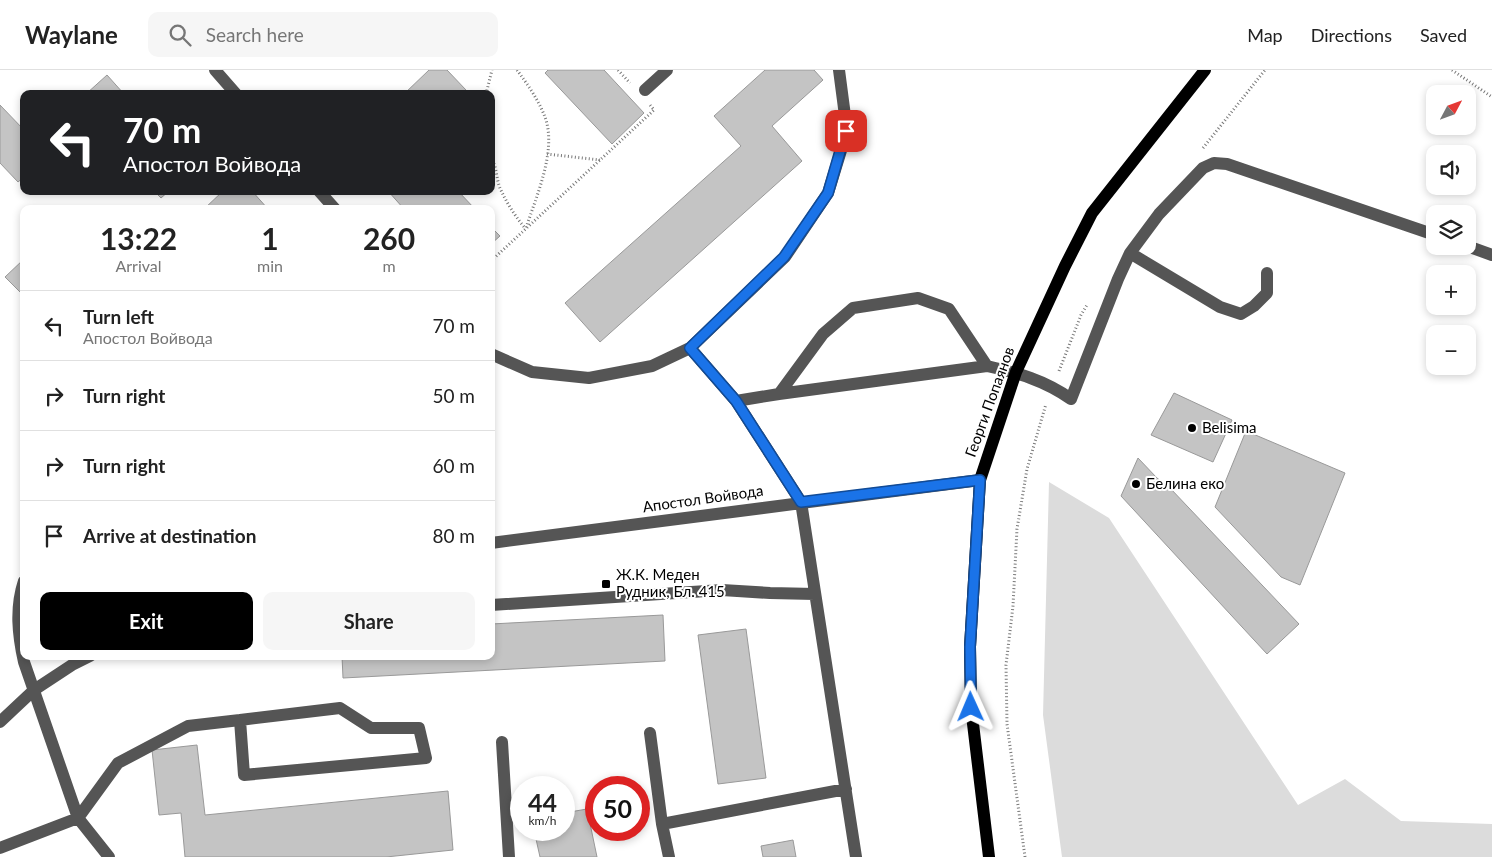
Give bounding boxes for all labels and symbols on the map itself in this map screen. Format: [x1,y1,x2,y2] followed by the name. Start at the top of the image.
[1426,85,1476,135] north arrow
[825,110,867,152] pin
[961,344,1017,459] street label: Георги Попаянов
[1202,418,1257,436] place label: Belisima
[1186,422,1198,434] marker: Belisima
[1146,474,1224,492] place label: Белина еко
[1130,478,1142,490] marker: Белина еко
[641,481,764,515] street label: Апостол Войвода
[616,565,725,600] place label: Ж.К. Меден Рудник, Бл. 415
[600,578,612,590] marker: Ж.К. Меден Рудник, Бл. 415
[944,680,996,732] position arrow
[585,776,650,841] speed limit sign: 50

